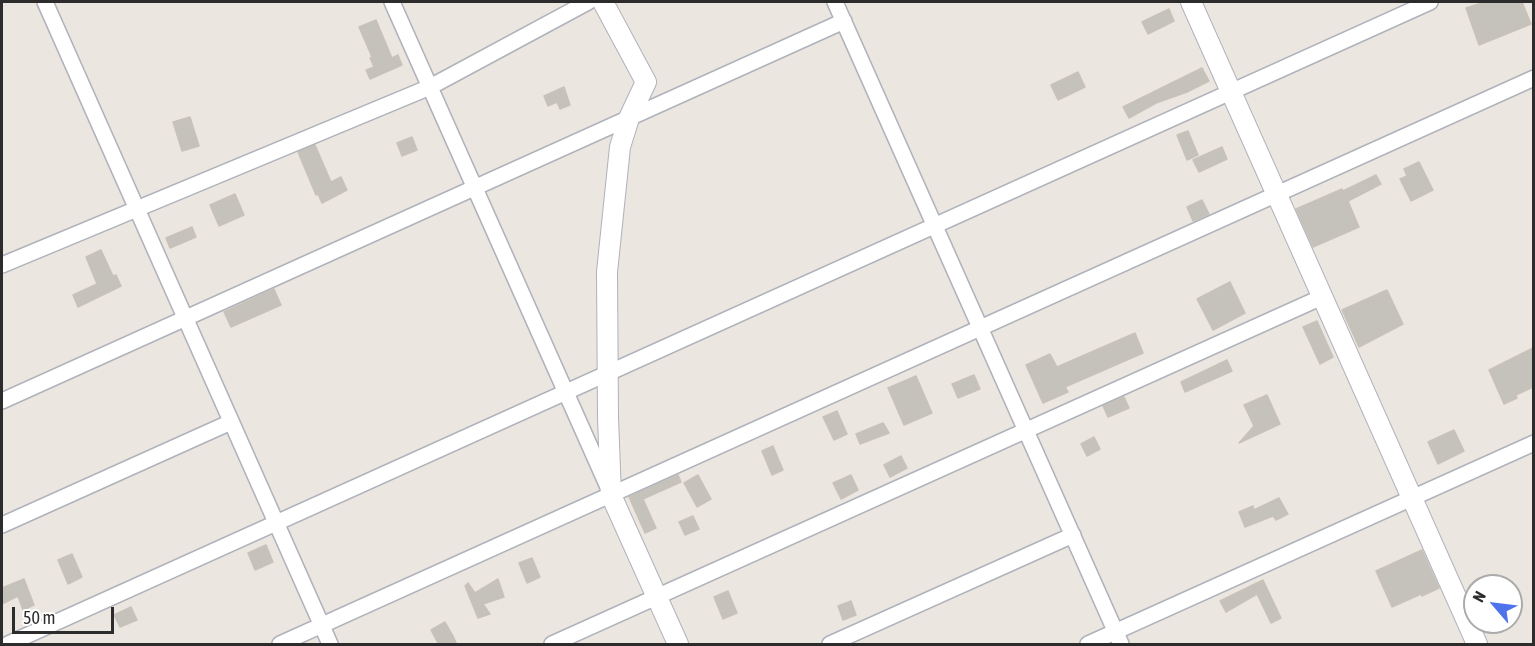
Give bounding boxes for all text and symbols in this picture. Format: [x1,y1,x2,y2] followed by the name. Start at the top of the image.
[1463,574,1523,634] north arrow
[1469,588,1489,605] text: N
[15,595,117,633] scale bar
[23,607,55,628] text: 50 m

